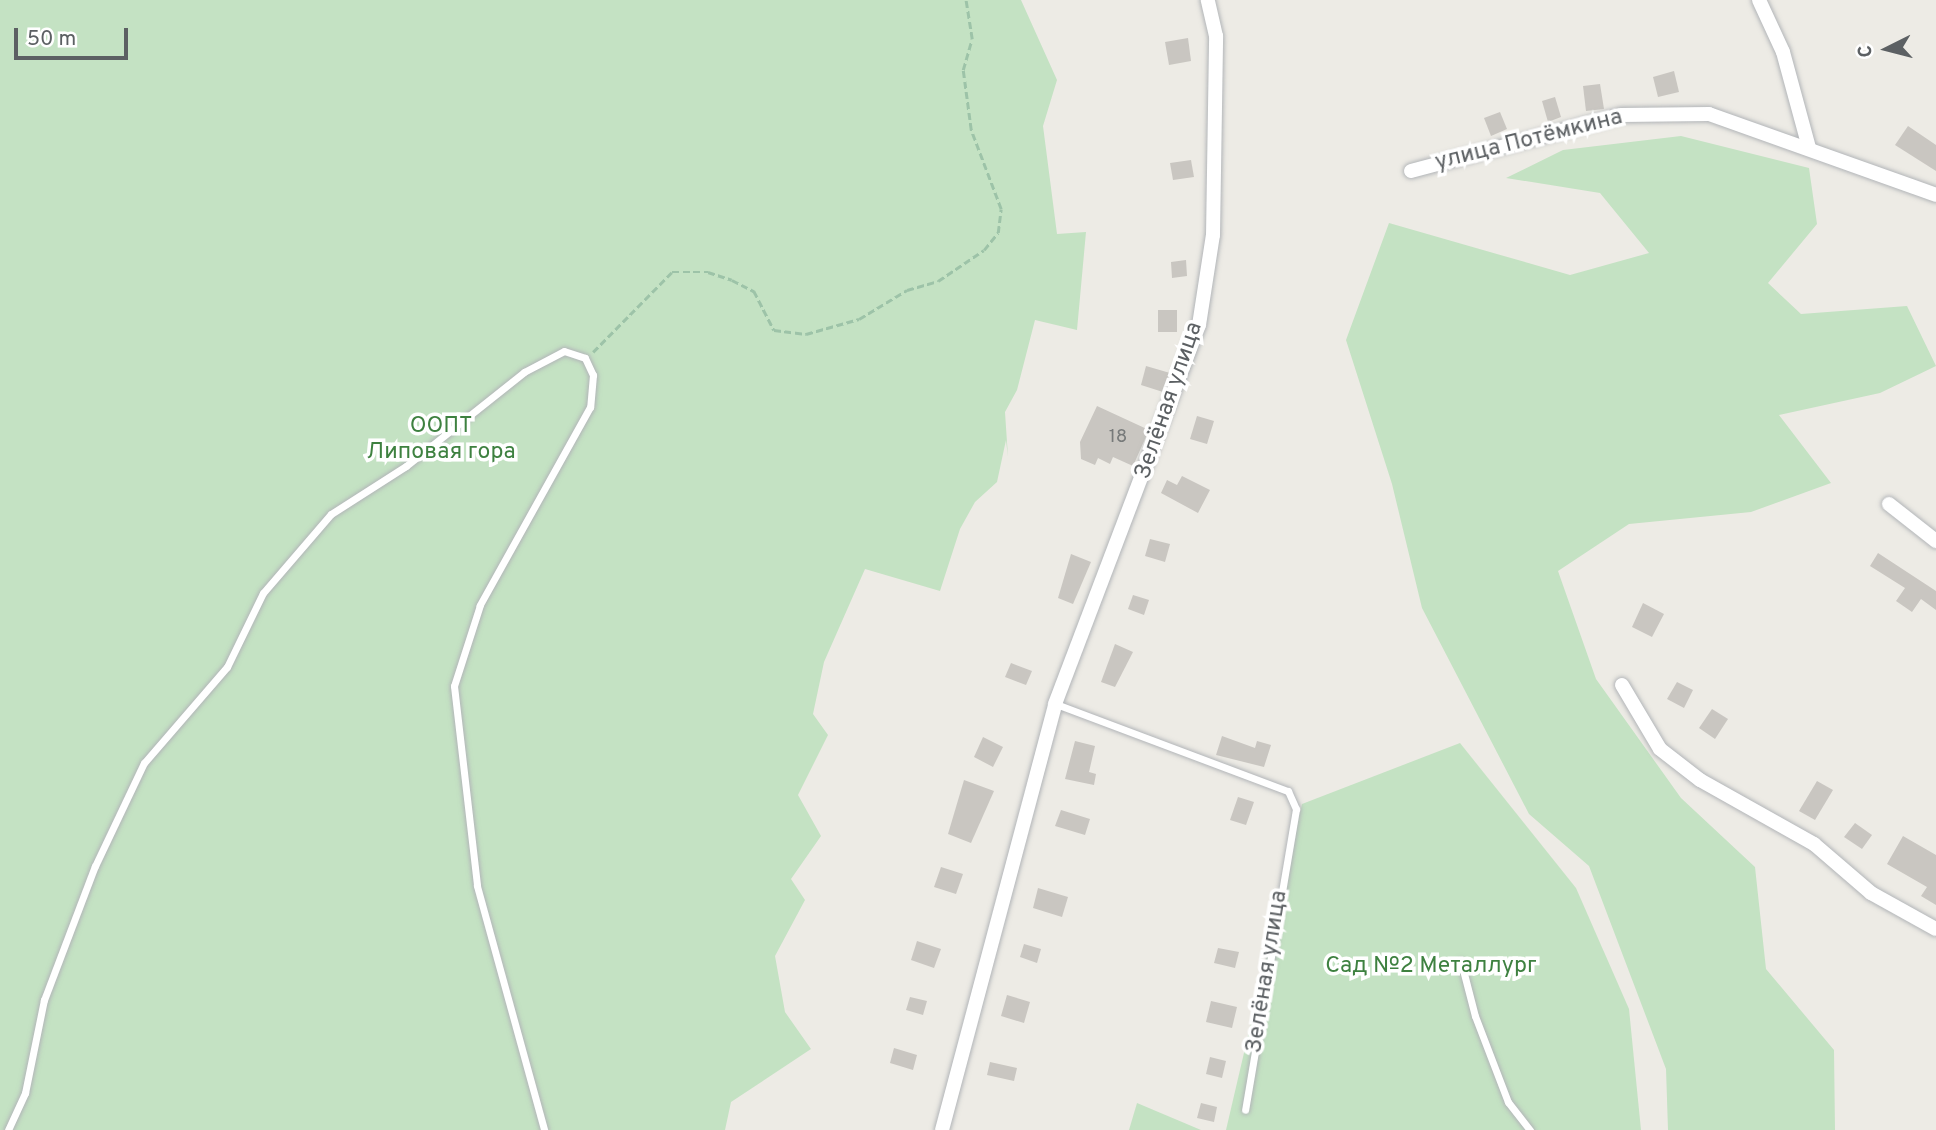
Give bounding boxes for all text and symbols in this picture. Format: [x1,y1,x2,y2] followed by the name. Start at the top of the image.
[18,14,131,58] scale bar
[1852,14,1922,84] north arrow
[27,26,76,53] text: 50 m
[1854,44,1879,58] text: С
[1433,104,1625,178] street label: улица Потёмкина
[1130,319,1210,483] street label: Зелёная улица
[366,413,516,467] park label: ООПТ Липовая гора
[1109,427,1127,449] house number: 18
[1242,889,1294,1055] street label: Зелёная улица
[1325,953,1537,981] park label: Сад №2 Металлург

